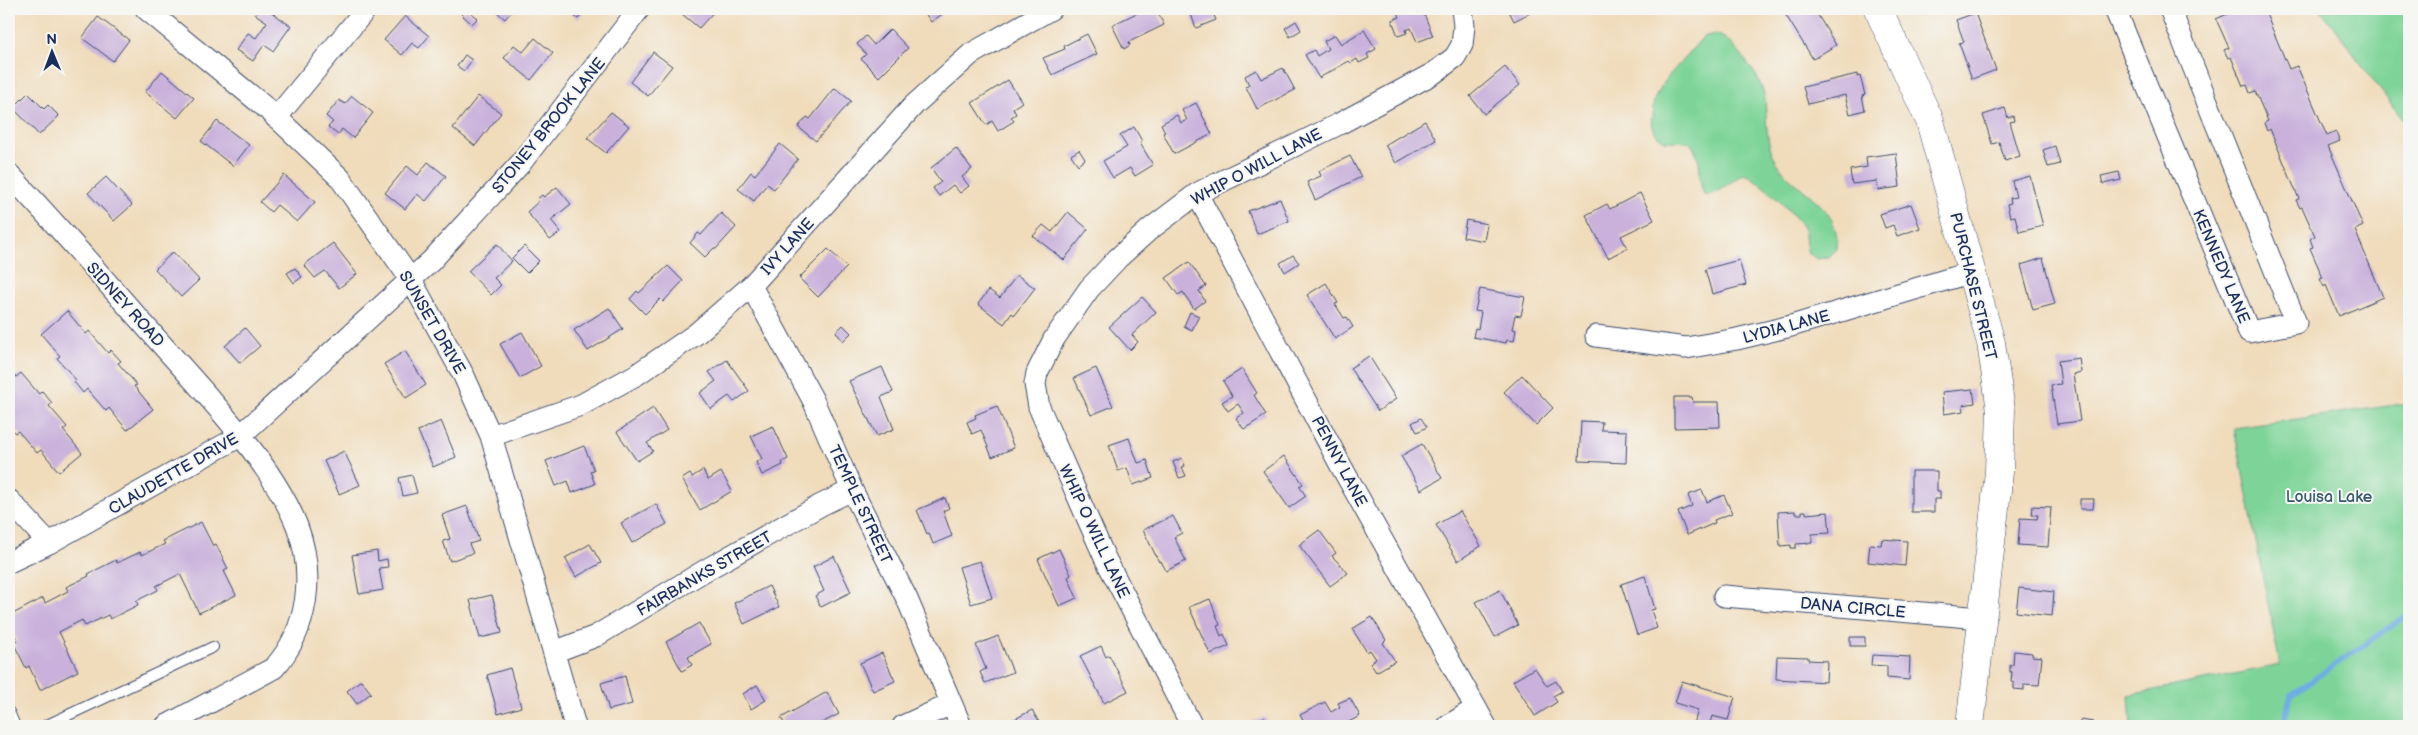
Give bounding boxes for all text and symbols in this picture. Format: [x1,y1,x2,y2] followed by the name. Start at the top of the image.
[28,28,78,78] north arrow
[46,31,57,48] text: N
[489,54,610,198] street label: STONEY BROOK LANE
[1188,125,1325,210] street label: WHIP O WILL LANE
[2188,207,2253,326] street label: KENNEDY LANE
[1945,211,2000,362] street label: PURCHASE STREET
[758,215,819,279] street label: IVY LANE
[82,259,168,351] street label: SIDNEY ROAD
[394,268,469,378] street label: SUNSET DRIVE
[1741,307,1832,348] street label: LYDIA LANE
[1307,413,1371,510] street label: PENNY LANE
[106,429,242,519] street label: CLAUDETTE DRIVE
[824,442,896,567] street label: TEMPLE STREET
[1054,462,1133,601] street label: WHIP O WILL LANE
[2286,488,2373,507] park label: Louisa Lake
[634,528,776,621] street label: FAIRBANKS STREET
[1799,594,1906,623] street label: DANA CIRCLE

